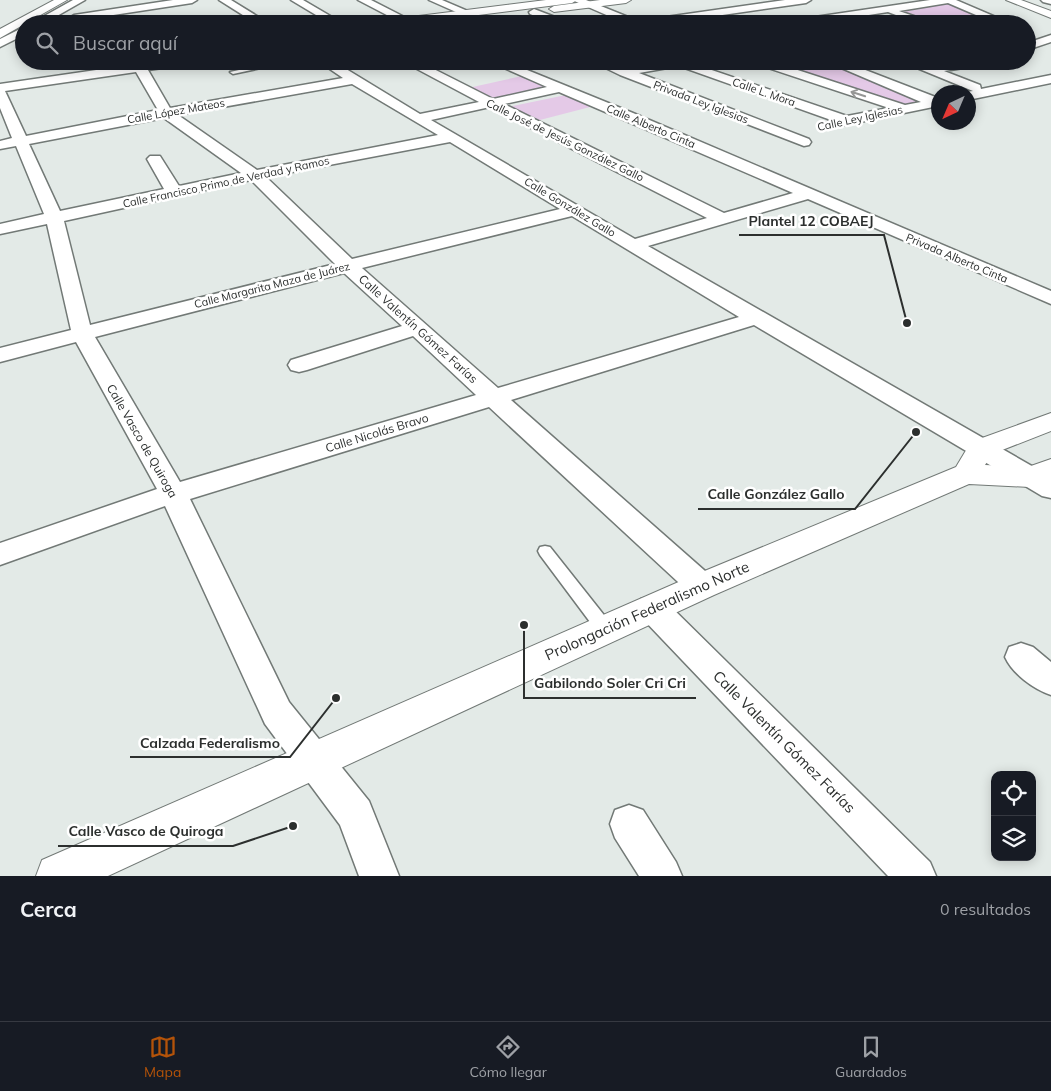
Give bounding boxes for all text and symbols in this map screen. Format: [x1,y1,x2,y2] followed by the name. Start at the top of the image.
[15,15,1036,70] search box
[33,29,61,57] icon: search
[73,31,177,55] text: Buscar aquí
[731,75,797,109] street label: Calle L. Mora
[651,77,751,127] street label: Privada Ley Iglesias
[931,85,976,130] north arrow
[851,89,867,98] one-way arrow
[126,96,226,126] street label: Calle López Mateos
[484,96,646,184] street label: Calle José de Jesús González Gallo
[604,101,698,151] street label: Calle Alberto Cinta
[816,102,904,134] street label: Calle Ley Iglesias
[121,153,331,211] street label: Calle Francisco Primo de Verdad y Ramos
[522,174,618,240] street label: Calle González Gallo
[739,206,884,235] callout: Plantel 12 COBAEJ
[748,212,874,230] text: Plantel 12 COBAEJ
[904,230,1010,286] street label: Privada Alberto Cinta
[193,259,352,311] street label: Calle Margarita Maza de Juárez
[356,271,481,386] street label: Calle Valentín Gómez Farías
[104,381,181,500] street label: Calle Vasco de Quiroga
[324,410,430,455] street label: Calle Nicolás Bravo
[698,480,855,509] callout: Calle González Gallo
[707,485,845,503] text: Calle González Gallo
[542,557,752,664] street label: Prolongación Federalismo Norte
[709,666,860,817] street label: Calle Valentín Gómez Farías
[524,669,696,698] callout: Gabilondo Soler Cri Cri
[534,674,686,692] text: Gabilondo Soler Cri Cri
[130,728,290,757] callout: Calzada Federalismo
[140,734,280,752] text: Calzada Federalismo
[991,771,1036,861] map controls
[991,771,1036,816] button: locate
[991,816,1036,861] button: layers
[58,817,233,846] callout: Calle Vasco de Quiroga
[68,822,224,840] text: Calle Vasco de Quiroga
[20,896,77,922] text: Cerca
[940,899,1031,919] text: 0 resultados
[144,1033,181,1081] tab: Mapa
[470,1033,547,1081] tab: Cómo llegar
[835,1033,907,1081] tab: Guardados

